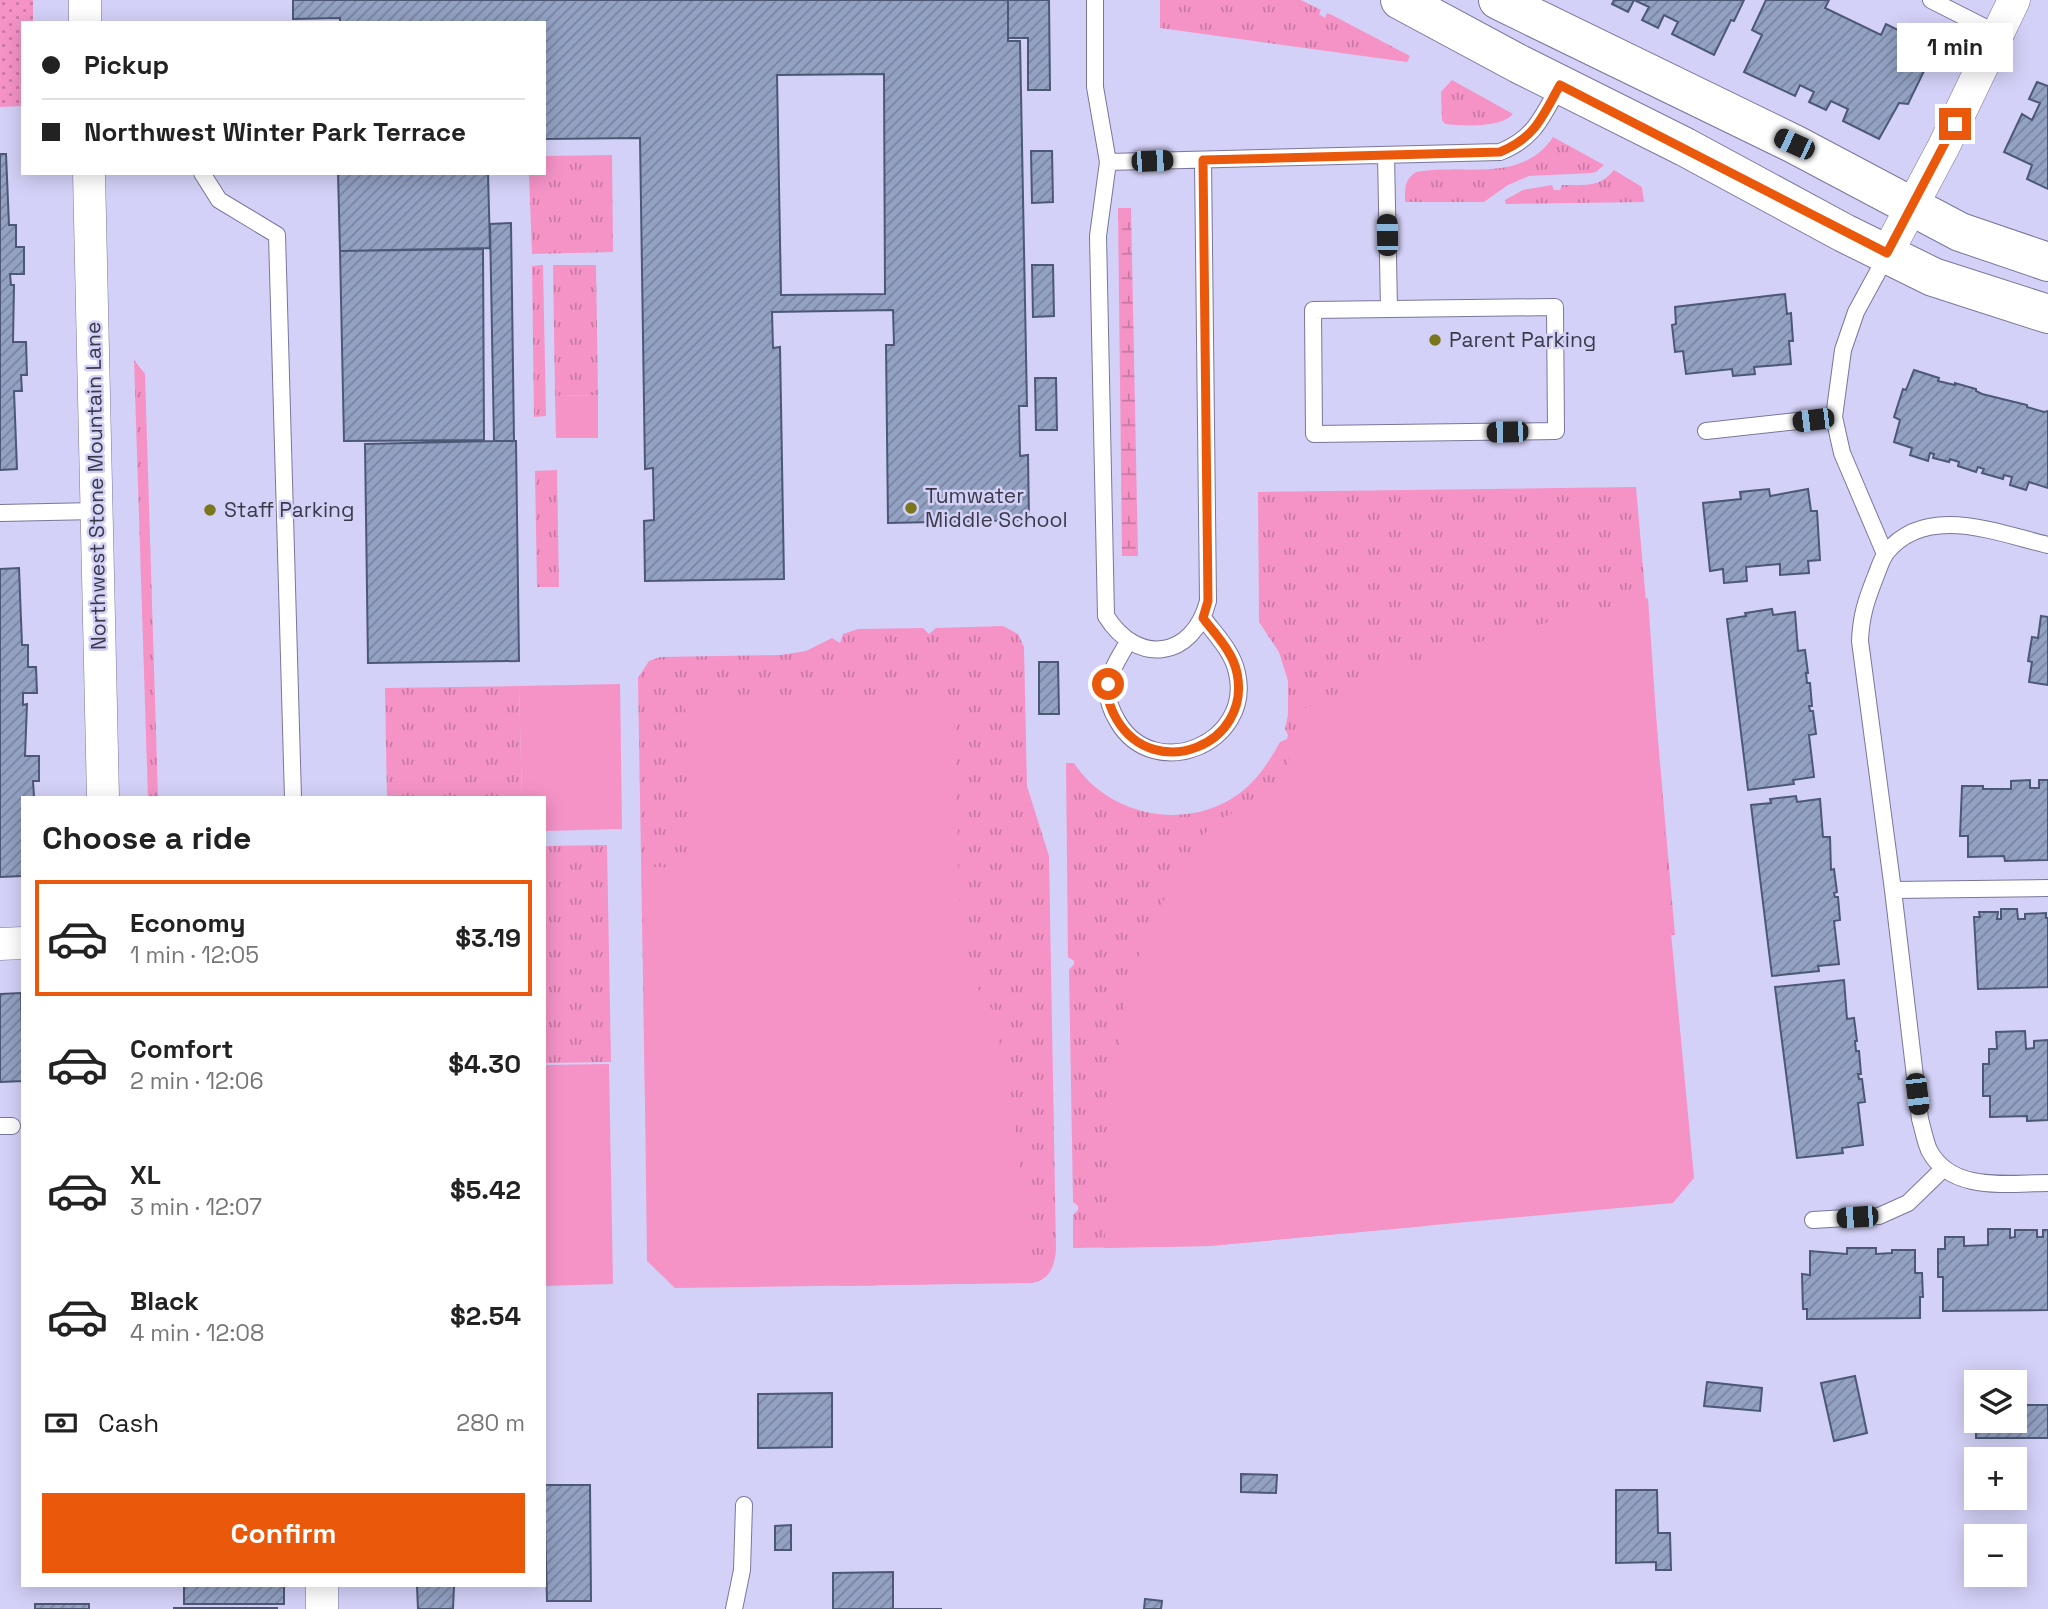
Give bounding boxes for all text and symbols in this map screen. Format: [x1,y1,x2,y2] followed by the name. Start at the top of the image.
[1897,23,2013,72] callout: 1 min
[1927,32,1983,62] text: 1 min
[84,48,169,82] text: Pickup
[1939,108,1971,140] route end
[84,115,466,149] text: Northwest Winter Park Terrace
[1771,126,1818,162] car
[1131,150,1174,172] car
[1377,214,1398,256] car
[79,322,112,650] street label: Northwest Stone Mountain Lane
[1449,326,1596,353] place label: Parent Parking
[1427,332,1443,348] marker: Parent Parking
[1791,407,1836,433] car
[1486,421,1529,443] car
[925,482,1068,533] place label: Tumwater Middle School
[224,496,354,523] place label: Staff Parking
[903,500,919,516] marker: Tumwater Middle School
[202,502,218,518] marker: Staff Parking
[1092,668,1124,700] route start
[42,818,252,858] text: Choose a ride
[130,906,246,940] text: Economy
[46,907,109,970] icon: car
[455,921,521,955] text: $3.19
[130,940,259,970] text: 1 min · 12:05
[130,1032,233,1066] text: Comfort
[46,1033,109,1096] icon: car
[448,1047,521,1081] text: $4.30
[130,1066,264,1096] text: 2 min · 12:06
[1905,1072,1930,1116] car
[130,1158,161,1192] text: XL
[46,1159,109,1222] icon: car
[450,1173,521,1207] text: $5.42
[130,1192,262,1222] text: 3 min · 12:07
[1836,1205,1879,1229] car
[130,1284,199,1318] text: Black
[46,1285,109,1348] icon: car
[450,1299,521,1333] text: $2.54
[130,1318,264,1348] text: 4 min · 12:08
[1964,1370,2027,1587] map controls
[1964,1370,2027,1433] button: layers
[42,1404,80,1442] icon: cash
[98,1406,159,1440] text: Cash
[456,1408,525,1438] text: 280 m
[1964,1447,2027,1510] button: +
[42,1493,525,1573] button: Confirm
[1964,1524,2027,1587] button: −

